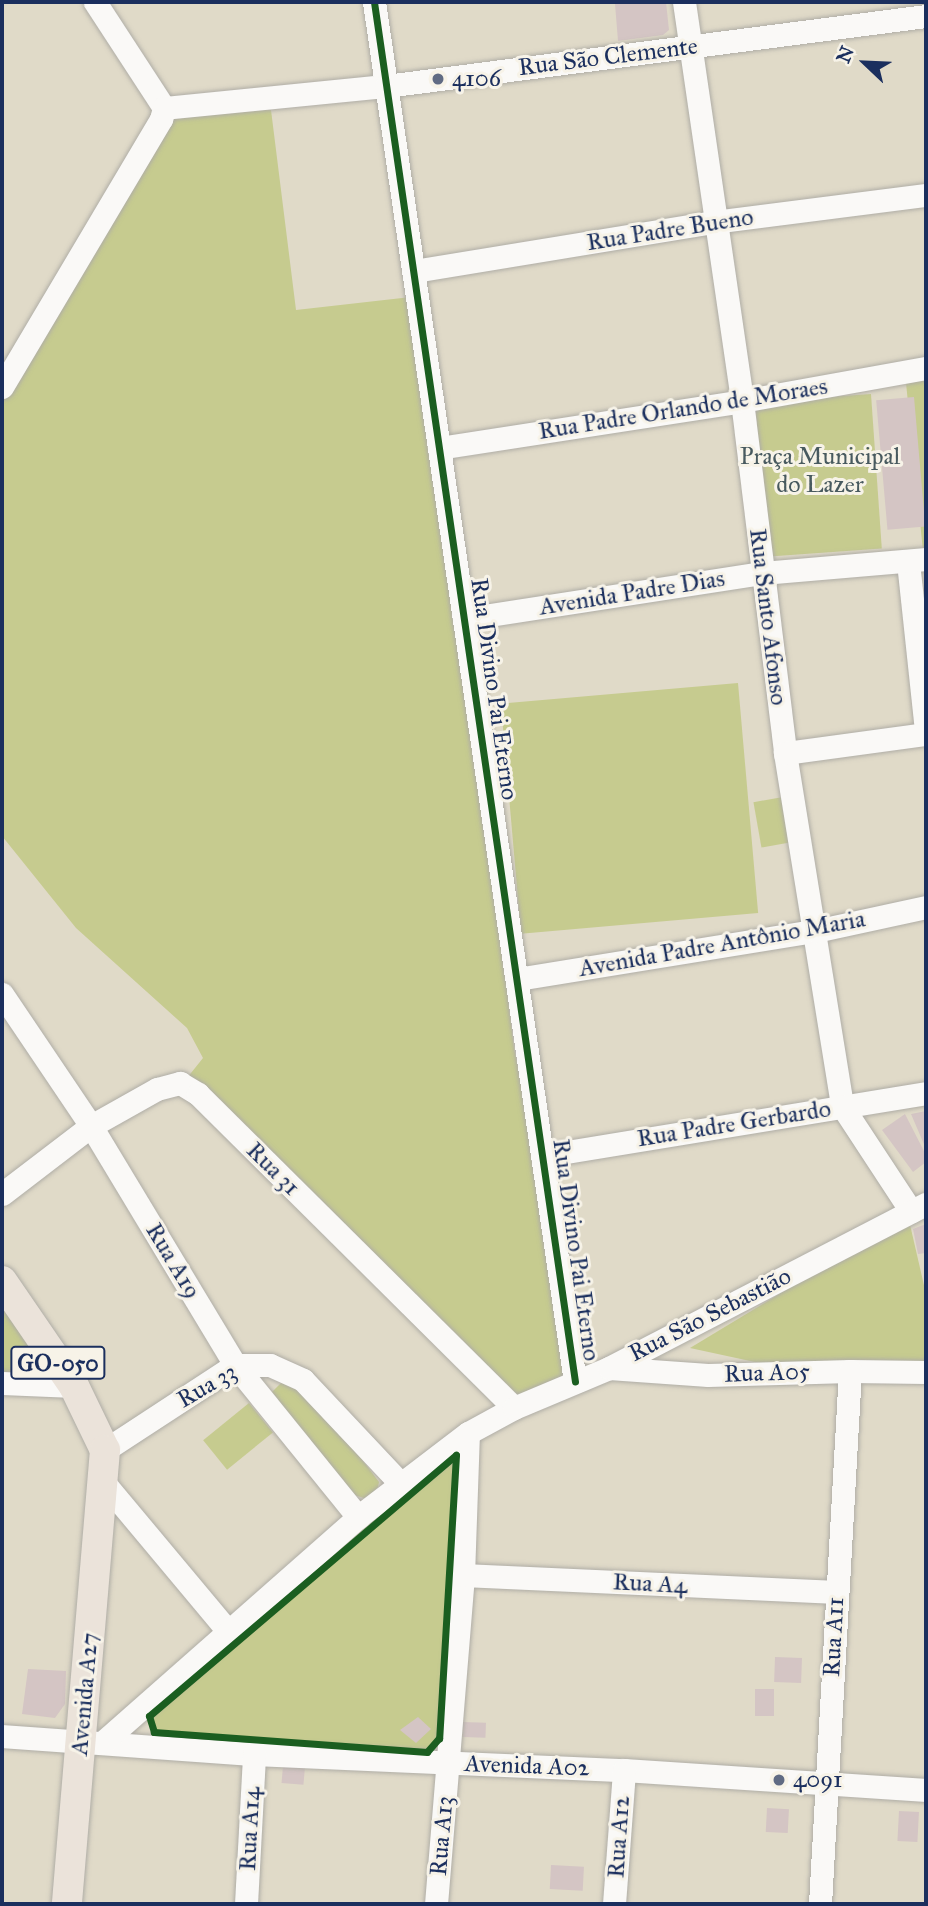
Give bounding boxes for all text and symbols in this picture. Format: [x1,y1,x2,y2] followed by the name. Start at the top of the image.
[830,28,900,98] north arrow
[517,32,699,82] street label: Rua São Clemente
[831,43,859,67] text: N
[452,65,501,93] place label: 4106
[430,71,446,87] marker: 4106
[585,203,755,257] street label: Rua Padre Bueno
[536,372,830,446] street label: Rua Padre Orlando de Moraes
[740,443,900,499] park label: Praça Municipal do Lazer
[743,527,793,707] street label: Rua Santo Afonso
[537,564,727,622] street label: Avenida Padre Dias
[464,576,524,802] street label: Rua Divino Pai Eterno
[577,905,867,983] street label: Avenida Padre Antônio Maria
[635,1094,833,1154] street label: Rua Padre Gerbardo
[240,1136,306,1202] street label: Rua 31
[546,1137,606,1363] street label: Rua Divino Pai Eterno
[139,1218,207,1304] street label: Rua A19
[624,1262,796,1368] street label: Rua São Sebastião
[9,1344,107,1382] road number: GO-050
[723,1357,811,1389] street label: Rua A05
[172,1358,242,1414] street label: Rua 33
[612,1568,688,1600] street label: Rua A4
[818,1596,850,1678] street label: Rua A11
[65,1631,105,1757] street label: Avenida A27
[464,1749,590,1783] street label: Avenida A02
[793,1766,843,1794] place label: 4091
[771,1772,787,1788] marker: 4091
[233,1786,267,1872] street label: Rua A14
[424,1795,460,1877] street label: Rua A13
[602,1795,636,1879] street label: Rua A12

